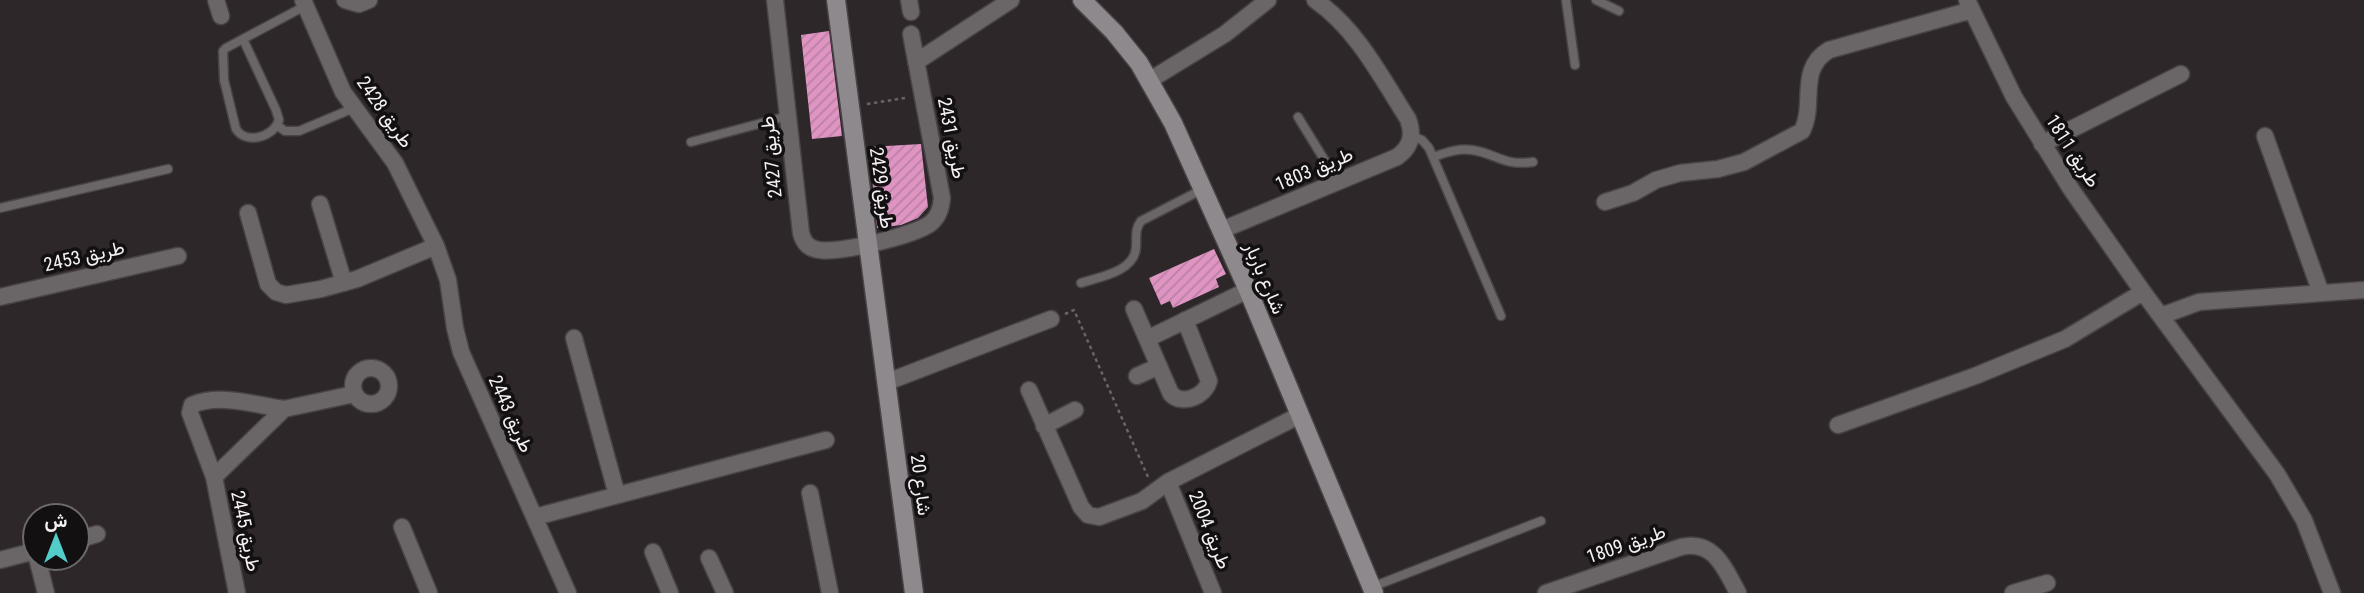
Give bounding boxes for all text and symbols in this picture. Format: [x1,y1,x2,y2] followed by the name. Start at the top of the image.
[352,72,418,152] street label: طريق 2428
[933,95,971,181] street label: طريق 2431
[2041,110,2105,192] street label: طريق 1811
[755,115,787,199] street label: طريق 2427
[1272,142,1356,196] street label: طريق 1803
[865,146,899,230] street label: طريق 2429
[41,236,127,276] street label: طريق 2453
[1238,237,1290,318] street label: شارع باربار
[484,372,538,456] street label: طريق 2443
[905,453,936,517] street label: شارع 20
[226,488,266,574] street label: طريق 2445
[1184,488,1236,572] street label: طريق 2004
[21,502,91,572] north arrow
[45,509,68,532] text: ش
[1583,520,1669,568] street label: طريق 1809

